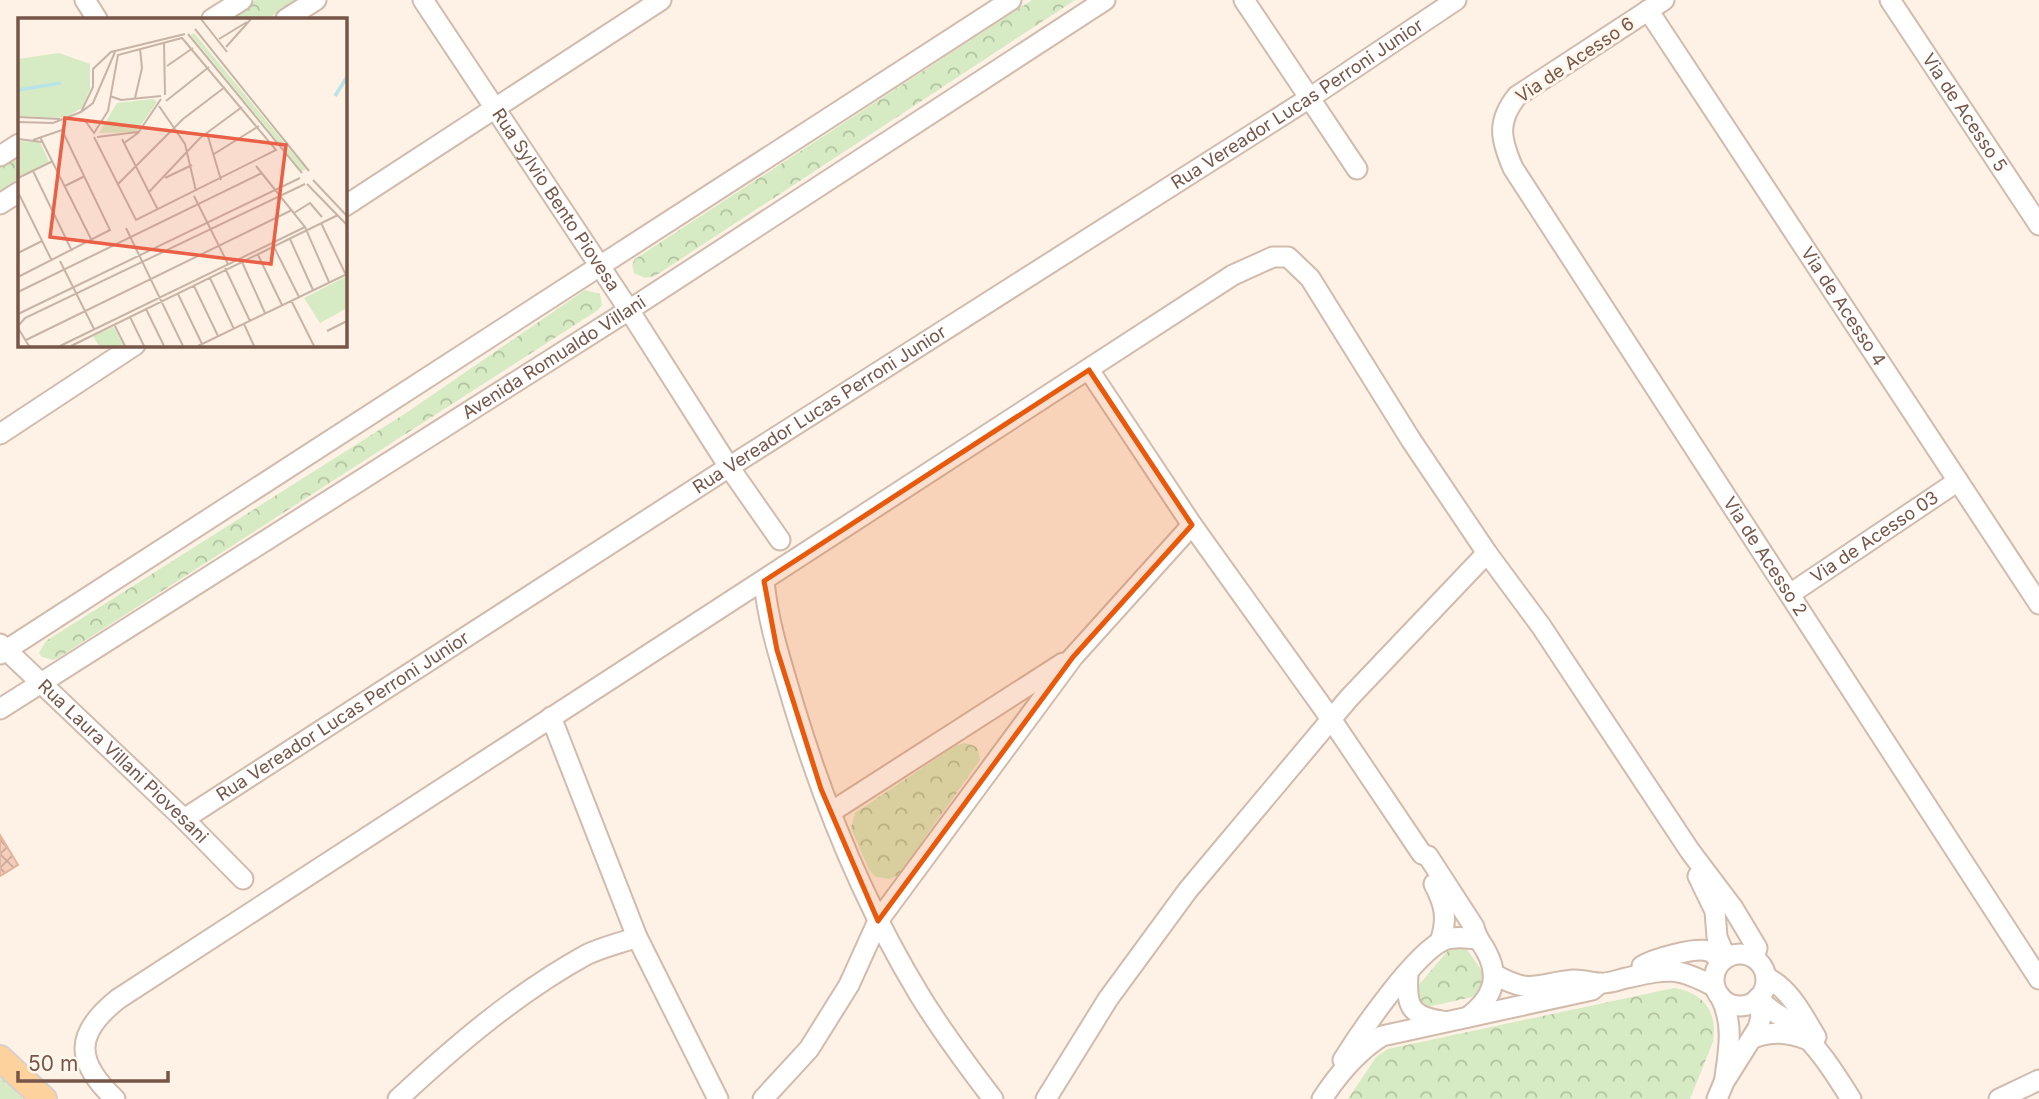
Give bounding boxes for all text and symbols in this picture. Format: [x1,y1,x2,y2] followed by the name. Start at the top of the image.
[1512,12,1638,107] street label: Via de Acesso 6
[1167,14,1427,193] street label: Rua Vereador Lucas Perroni Junior
[18,18,346,346] inset map
[1918,49,2012,175] street label: Via de Acesso 5
[488,104,624,295] street label: Rua Sylvio Bento Piovesa
[1797,243,1890,370] street label: Via de Acesso 4
[458,291,649,423] street label: Avenida Romualdo Villani
[689,321,950,498] street label: Rua Vereador Lucas Perroni Junior
[1807,486,1942,587] street label: Via de Acesso 03
[1719,493,1812,620] street label: Via de Acesso 2
[212,627,473,805] street label: Rua Vereador Lucas Perroni Junior
[34,675,213,847] street label: Rua Laura Villani Piovesani
[18,1040,168,1084] scale bar
[28,1051,78,1076] text: 50 m

